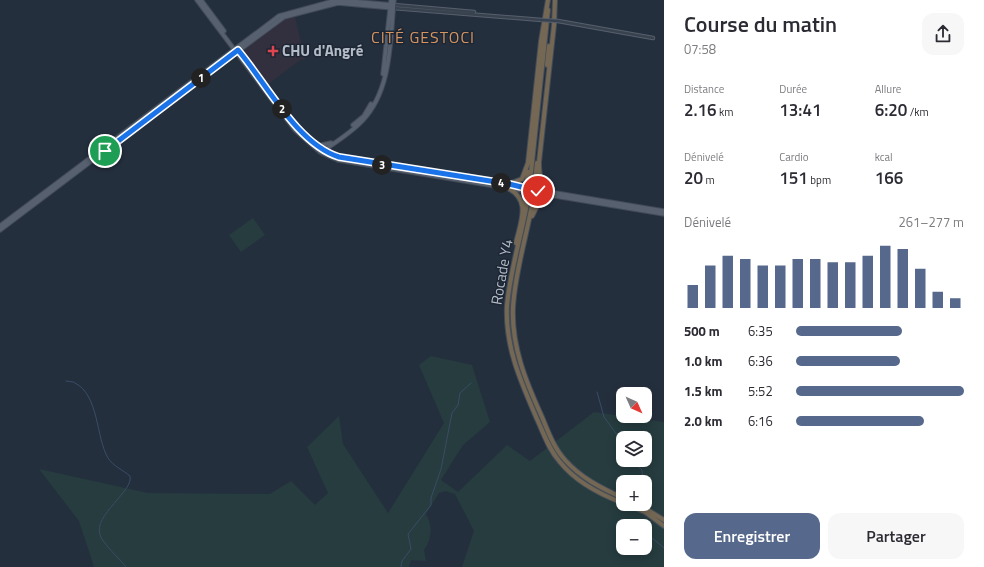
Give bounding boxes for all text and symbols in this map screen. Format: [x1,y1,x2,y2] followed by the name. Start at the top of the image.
[684,7,837,41] text: Course du matin
[922,13,964,55] button: share
[371,25,475,49] district label: CITÉ GESTOCI
[282,39,364,62] place label: CHU d'Angré
[684,39,716,59] text: 07:58
[267,45,279,57] marker: CHU d'Angré
[191,68,211,88] pin: 1
[198,70,204,86] text: 1
[684,81,724,97] text: Distance
[779,81,807,97] text: Durée
[875,81,901,97] text: Allure
[684,97,717,123] text: 2.16
[779,97,821,123] text: 13:41
[875,97,907,123] text: 6:20
[272,99,292,119] pin: 2
[279,101,285,117] text: 2
[717,104,734,120] text: km
[907,104,929,120] text: /km
[88,134,122,168] pin
[94,140,116,162] icon: arrive
[684,149,724,165] text: Dénivelé
[779,149,809,165] text: Cardio
[875,149,893,165] text: kcal
[372,155,392,175] pin: 3
[379,157,385,173] text: 3
[684,165,703,191] text: 20
[779,165,808,191] text: 151
[875,165,903,191] text: 166
[703,172,715,188] text: m
[808,172,831,188] text: bpm
[491,173,511,193] pin: 4
[521,174,555,208] pin
[498,175,504,191] text: 4
[527,180,549,202] icon: check
[684,212,731,232] text: Dénivelé
[898,212,964,232] text: 261–277 m
[484,237,519,307] street label: Rocade Y4
[684,321,720,341] text: 500 m
[748,321,773,341] text: 6:35
[684,351,722,371] text: 1.0 km
[748,351,773,371] text: 6:36
[684,381,722,401] text: 1.5 km
[748,381,773,401] text: 5:52
[616,387,652,423] north arrow
[616,387,652,555] map controls
[684,411,722,431] text: 2.0 km
[748,411,773,431] text: 6:16
[616,431,652,467] button: layers
[616,475,652,511] button: +
[684,513,820,559] button: Enregistrer
[828,513,964,559] button: Partager
[616,519,652,555] button: −

